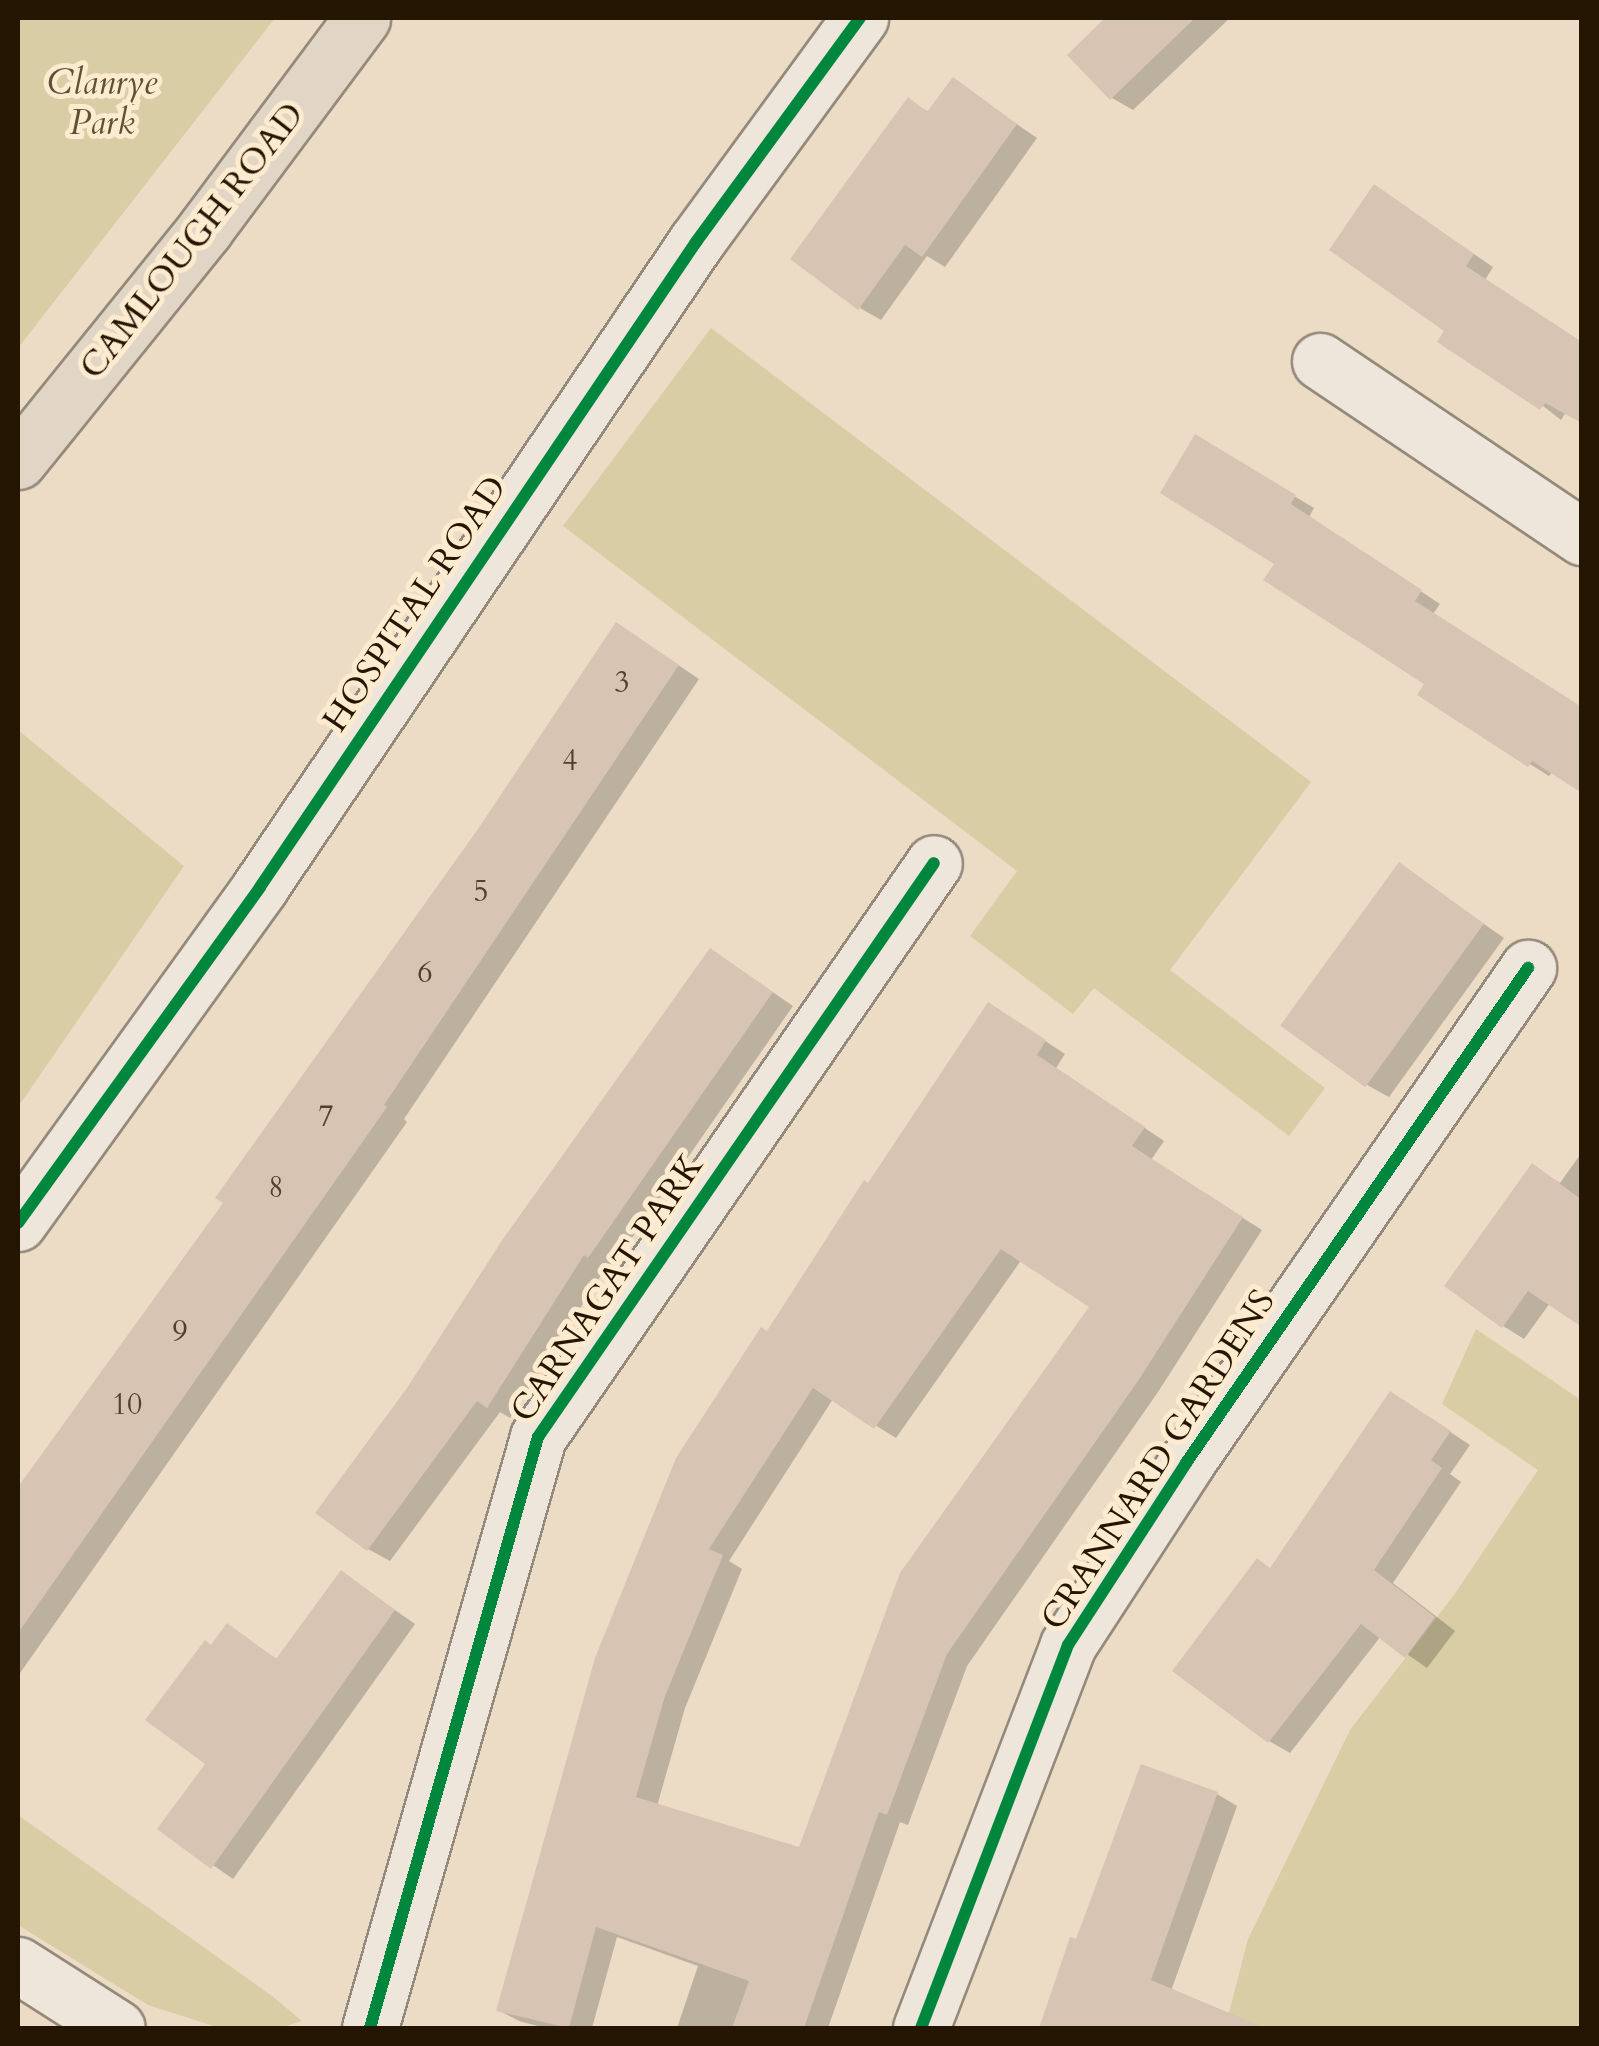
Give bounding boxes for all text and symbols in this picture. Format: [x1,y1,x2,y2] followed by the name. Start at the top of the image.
[47,62,157,144] park label: Clanrye Park
[71,95,313,387] street label: CAMLOUGH ROAD
[314,468,516,740] street label: HOSPITAL ROAD
[614,665,630,701] house number: 3
[562,743,578,779] house number: 4
[473,874,489,910] house number: 5
[417,955,433,991] house number: 6
[318,1099,334,1135] house number: 7
[502,1146,712,1430] street label: CARNAGAT PARK
[268,1170,284,1206] house number: 8
[1032,1282,1284,1638] street label: CRANNARD GARDENS
[172,1314,188,1350] house number: 9
[112,1387,142,1423] house number: 10

